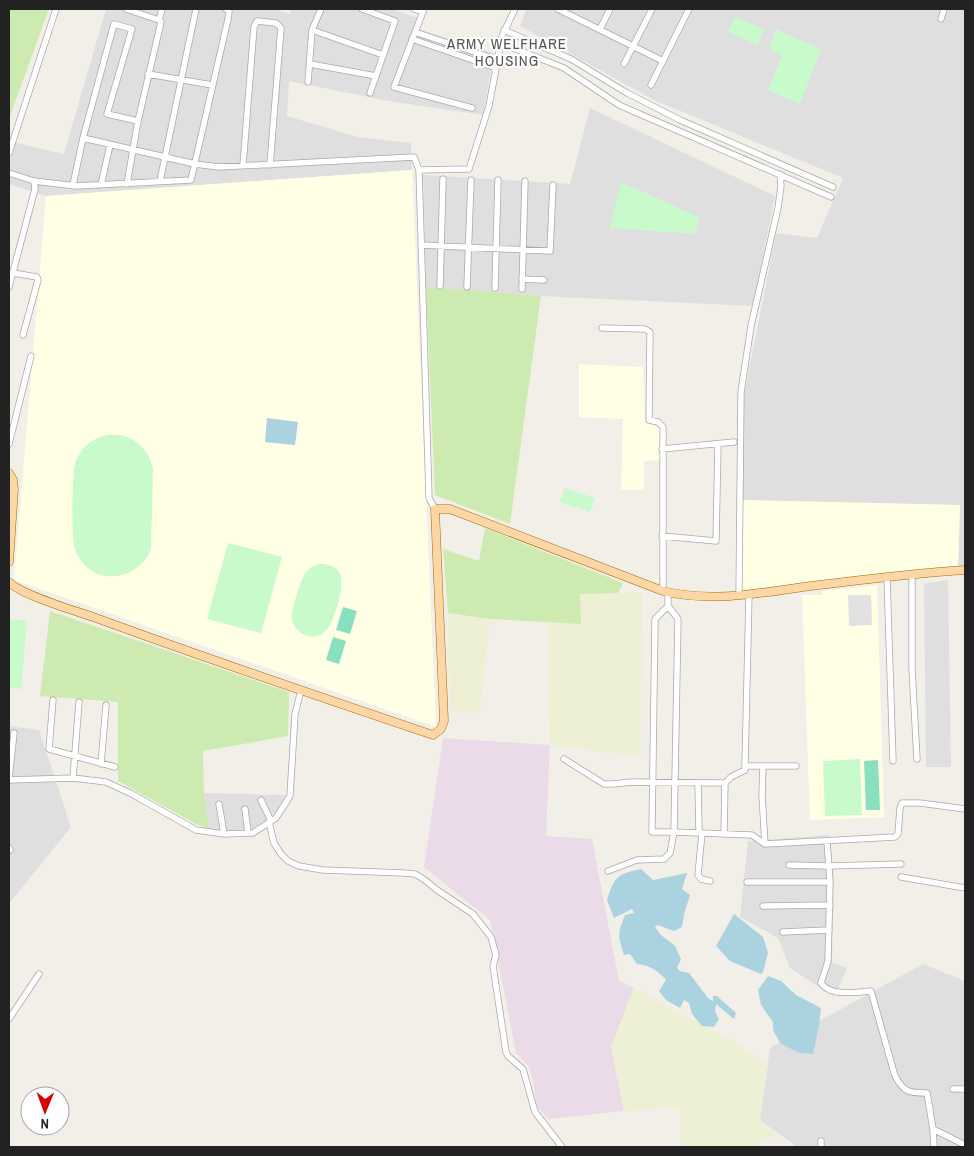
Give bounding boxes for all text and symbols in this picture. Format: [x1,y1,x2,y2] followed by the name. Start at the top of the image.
[446,33,567,71] district label: ARMY WELFHARE HOUSING
[20,1086,70,1136] north arrow
[40,1115,49,1133] text: N

